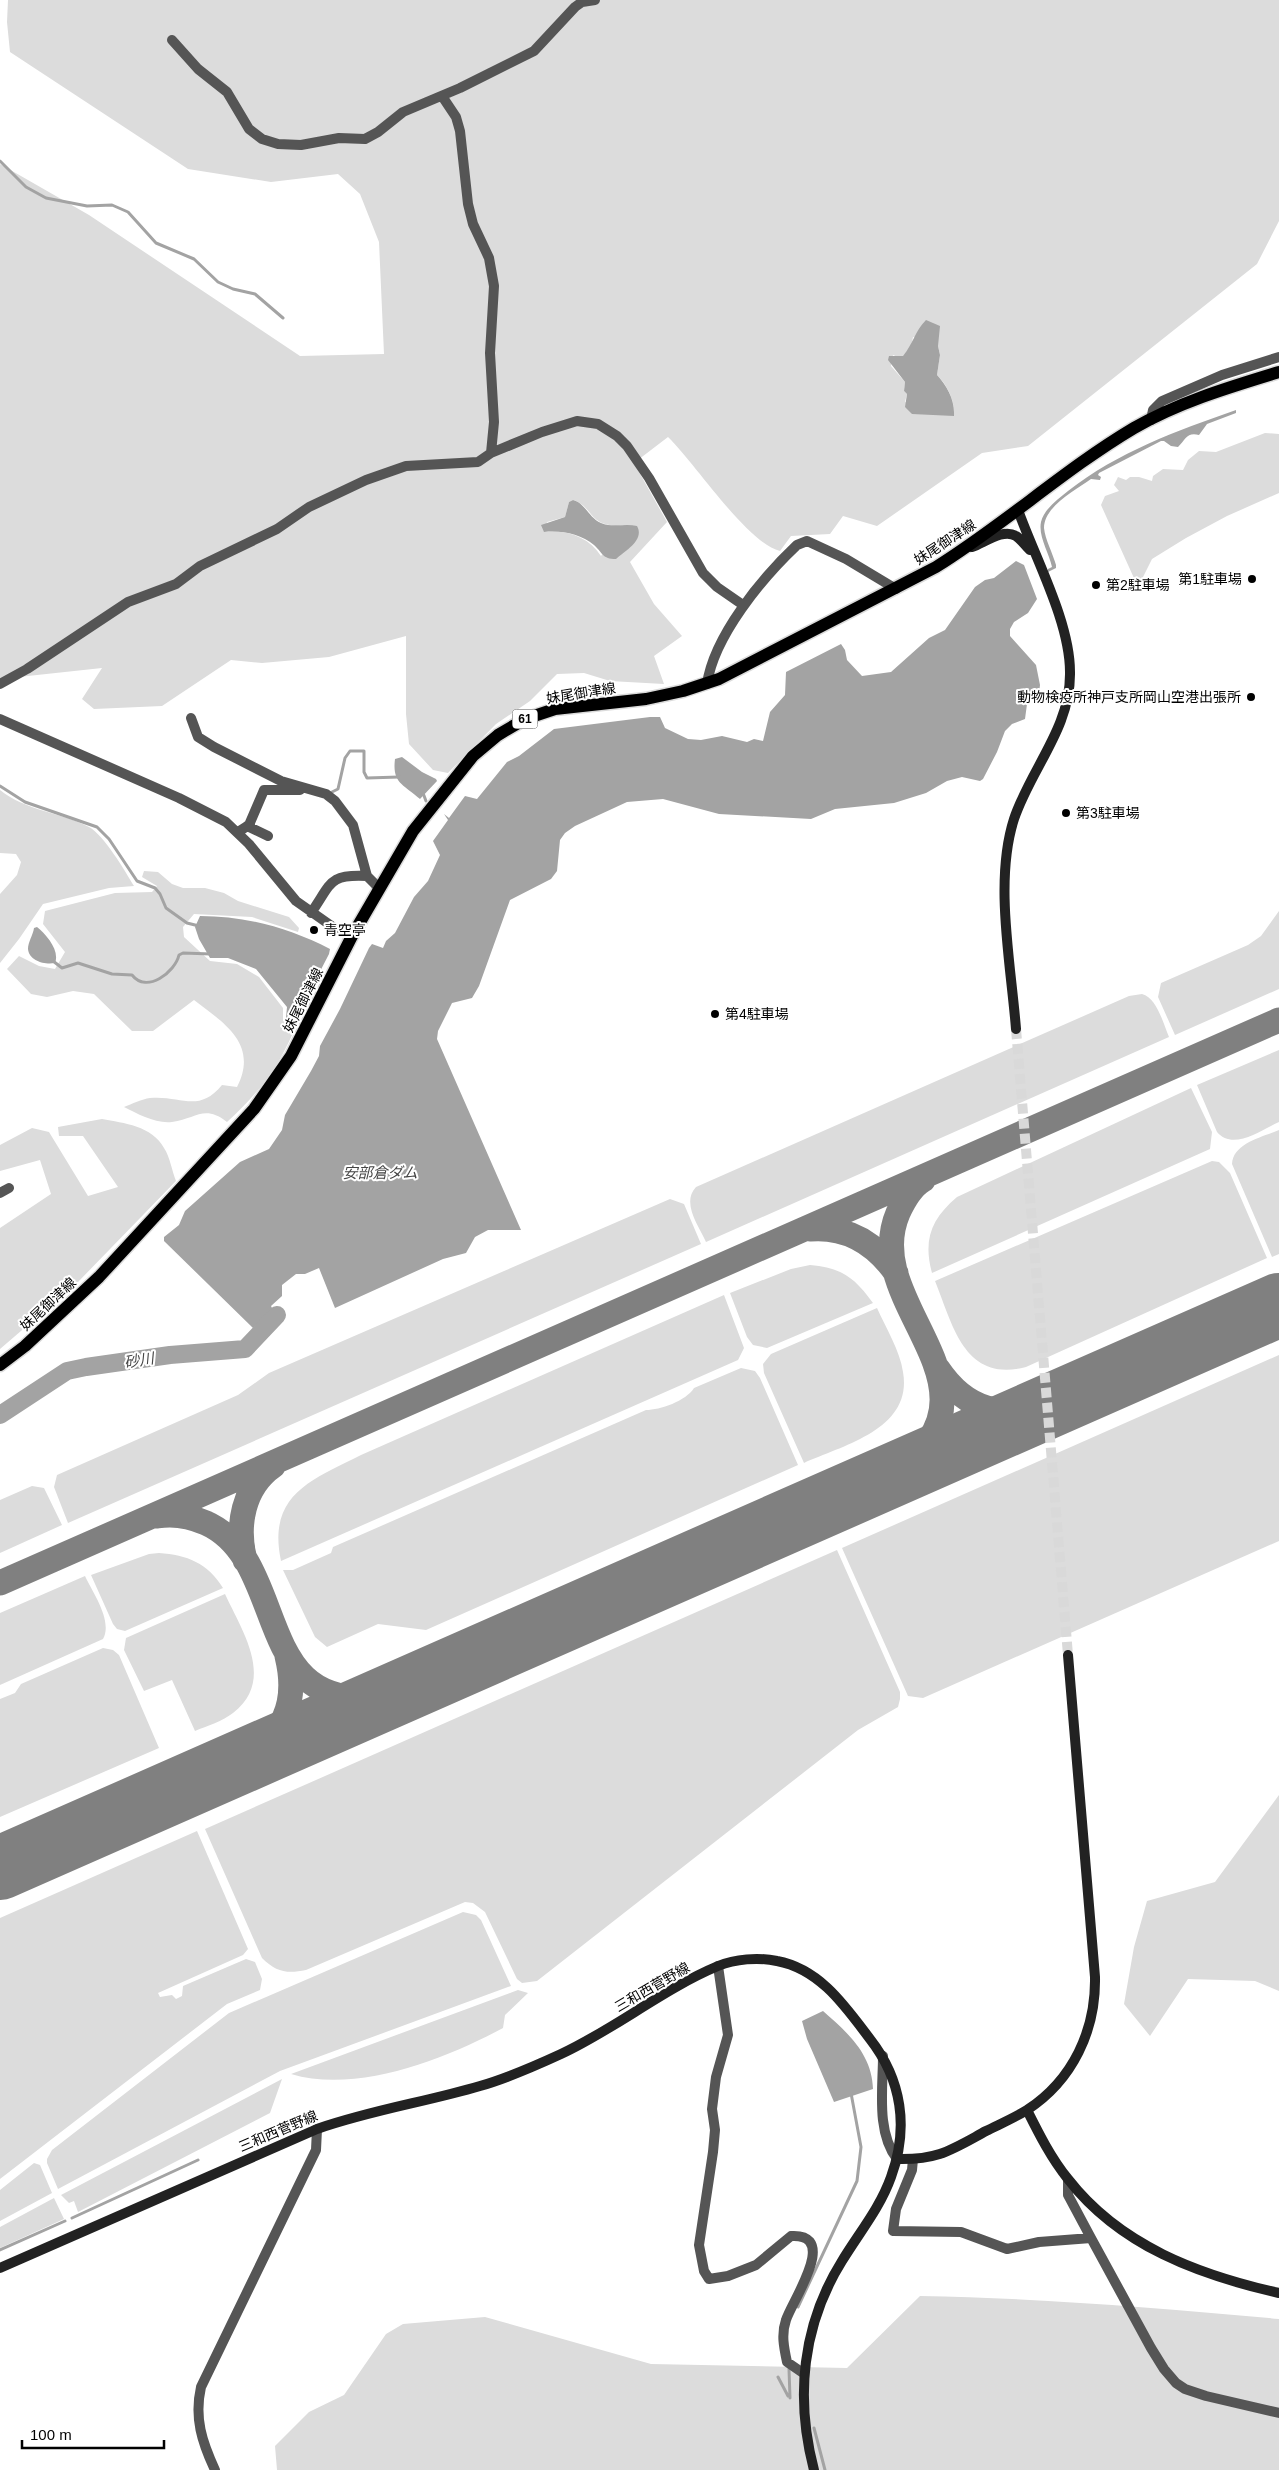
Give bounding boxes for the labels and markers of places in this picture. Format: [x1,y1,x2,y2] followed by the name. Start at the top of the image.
[1178,571,1242,587] place label: 第1駐車場
[1246,573,1258,585] marker: 第1駐車場
[1106,577,1170,593] place label: 第2駐車場
[1090,579,1102,591] marker: 第2駐車場
[1017,689,1241,705] place label: 動物検疫所神戸支所岡山空港出張所
[1245,691,1257,703] marker: 動物検疫所神戸支所岡山空港出張所
[1076,805,1140,821] place label: 第3駐車場
[1060,807,1072,819] marker: 第3駐車場
[324,922,366,938] place label: 青空亭
[308,924,320,936] marker: 青空亭
[725,1006,789,1022] place label: 第4駐車場
[709,1008,721,1020] marker: 第4駐車場

